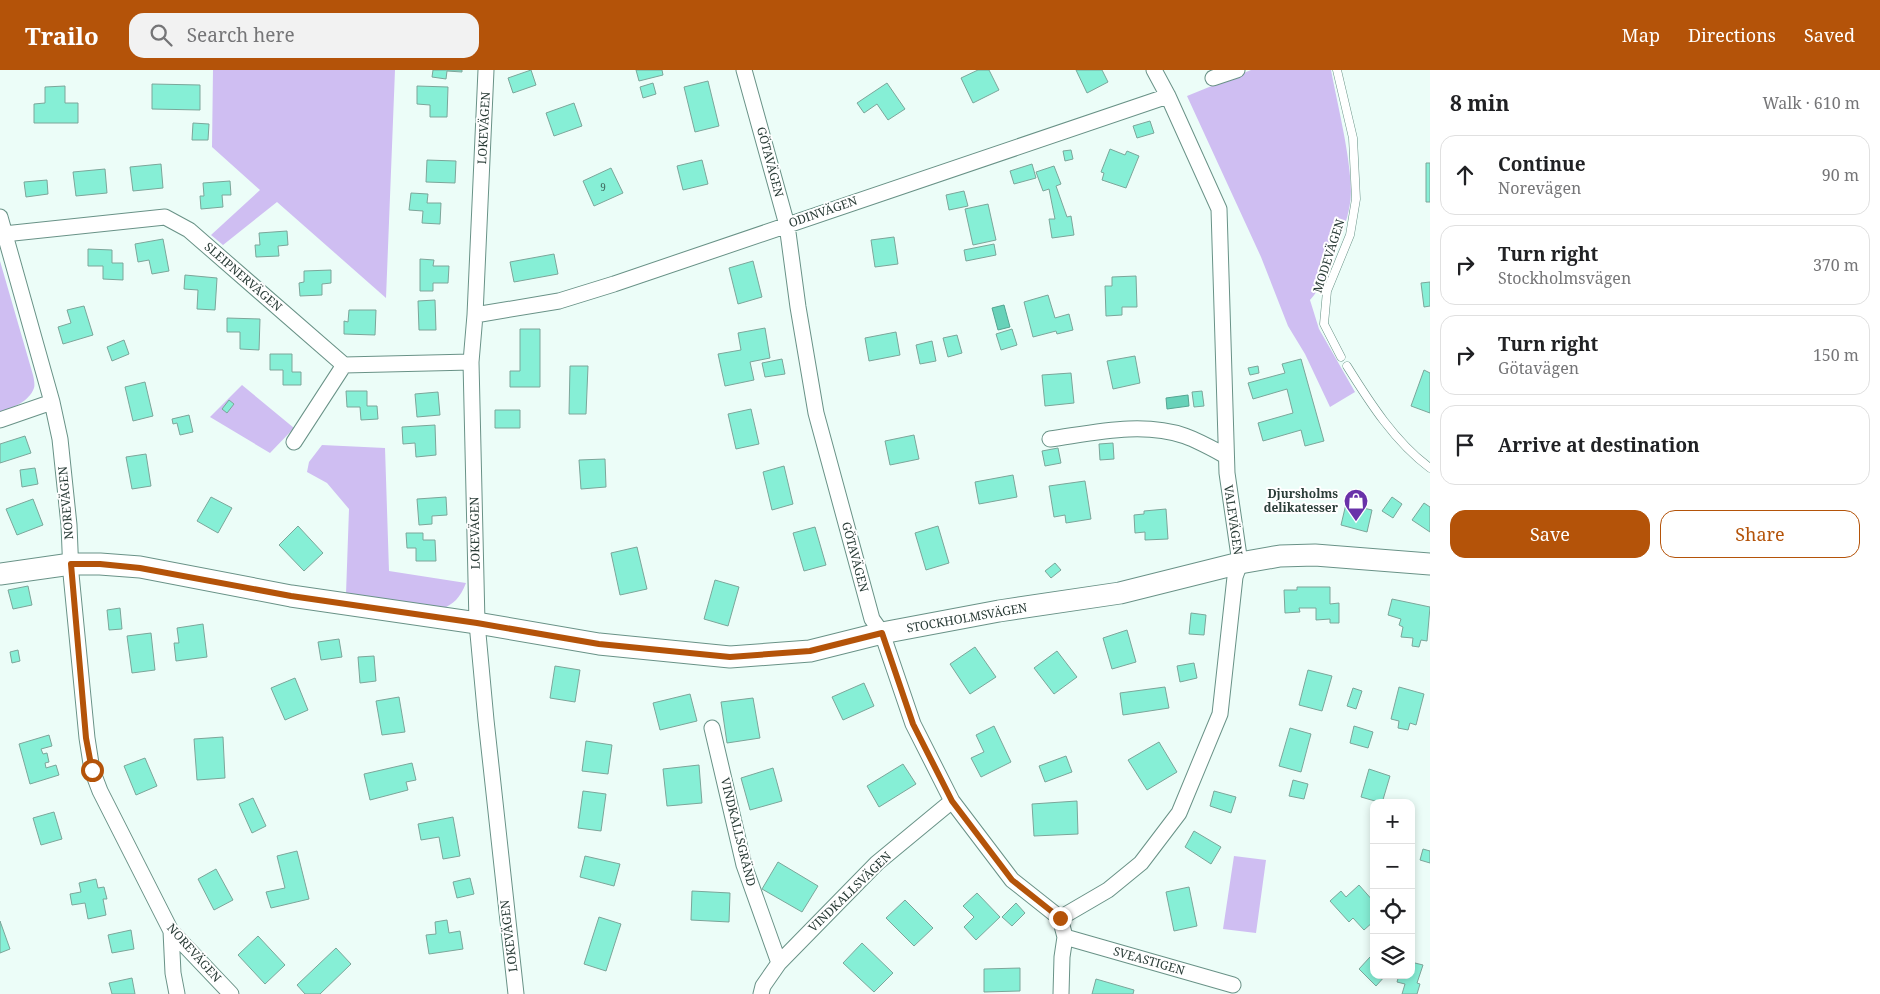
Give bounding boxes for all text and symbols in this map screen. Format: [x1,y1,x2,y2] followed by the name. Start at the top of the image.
[129,13,479,58] search box
[25,19,99,52] text: Trailo
[147,21,175,49] icon: search
[187,22,295,48] text: Search here
[1622,23,1660,47] text: Map
[1688,23,1776,47] text: Directions
[1804,23,1855,47] text: Saved
[1450,89,1509,117] text: 8 min
[473,91,494,165] street label: LOKEVÄGEN
[1763,92,1860,114] text: Walk · 610 m
[753,125,788,199] street label: GÖTAVÄGEN
[1498,151,1586,177] text: Continue
[1451,161,1479,189] icon: ahead
[1822,164,1859,186] text: 90 m
[1498,177,1581,199] text: Norevägen
[600,180,606,194] house number: 9
[786,192,860,231] street label: ODINVÄGEN
[1309,217,1348,295] street label: MODEVÄGEN
[201,238,286,315] street label: SLEIPNERVÄGEN
[1498,241,1598,267] text: Turn right
[1451,251,1479,279] icon: right
[1813,254,1859,276] text: 370 m
[1498,267,1631,289] text: Stockholmsvägen
[1498,331,1598,357] text: Turn right
[1451,341,1479,369] icon: right
[1813,344,1859,366] text: 150 m
[1498,357,1579,379] text: Götavägen
[1451,431,1479,459] icon: arrive
[1498,432,1700,458] text: Arrive at destination
[54,466,77,541] street label: NOREVÄGEN
[1220,484,1247,556] street label: VALEVÄGEN
[1264,485,1339,516] place label: Djursholms delikatesser
[1343,488,1369,522] shop icon: Djursholms delikatesser
[465,497,484,569] street label: LOKEVÄGEN
[1450,510,1650,558] button: Save
[1660,510,1860,558] button: Share
[838,520,873,594] street label: GÖTAVÄGEN
[905,599,1029,636] street label: STOCKHOLMSVÄGEN
[81,759,104,782] route start
[717,776,760,888] street label: VINDKALLSGRÄND
[1370,799,1415,979] map controls
[1370,799,1415,844] button: +
[1370,844,1415,889] button: −
[805,848,895,936] street label: VINDKALLSVÄGEN
[1370,889,1415,934] button: locate
[496,899,521,973] street label: LOKEVÄGEN
[1049,907,1072,930] route end
[163,920,225,986] street label: NOREVÄGEN
[1370,934,1415,979] button: layers
[1111,942,1187,979] street label: SVEASTIGEN

